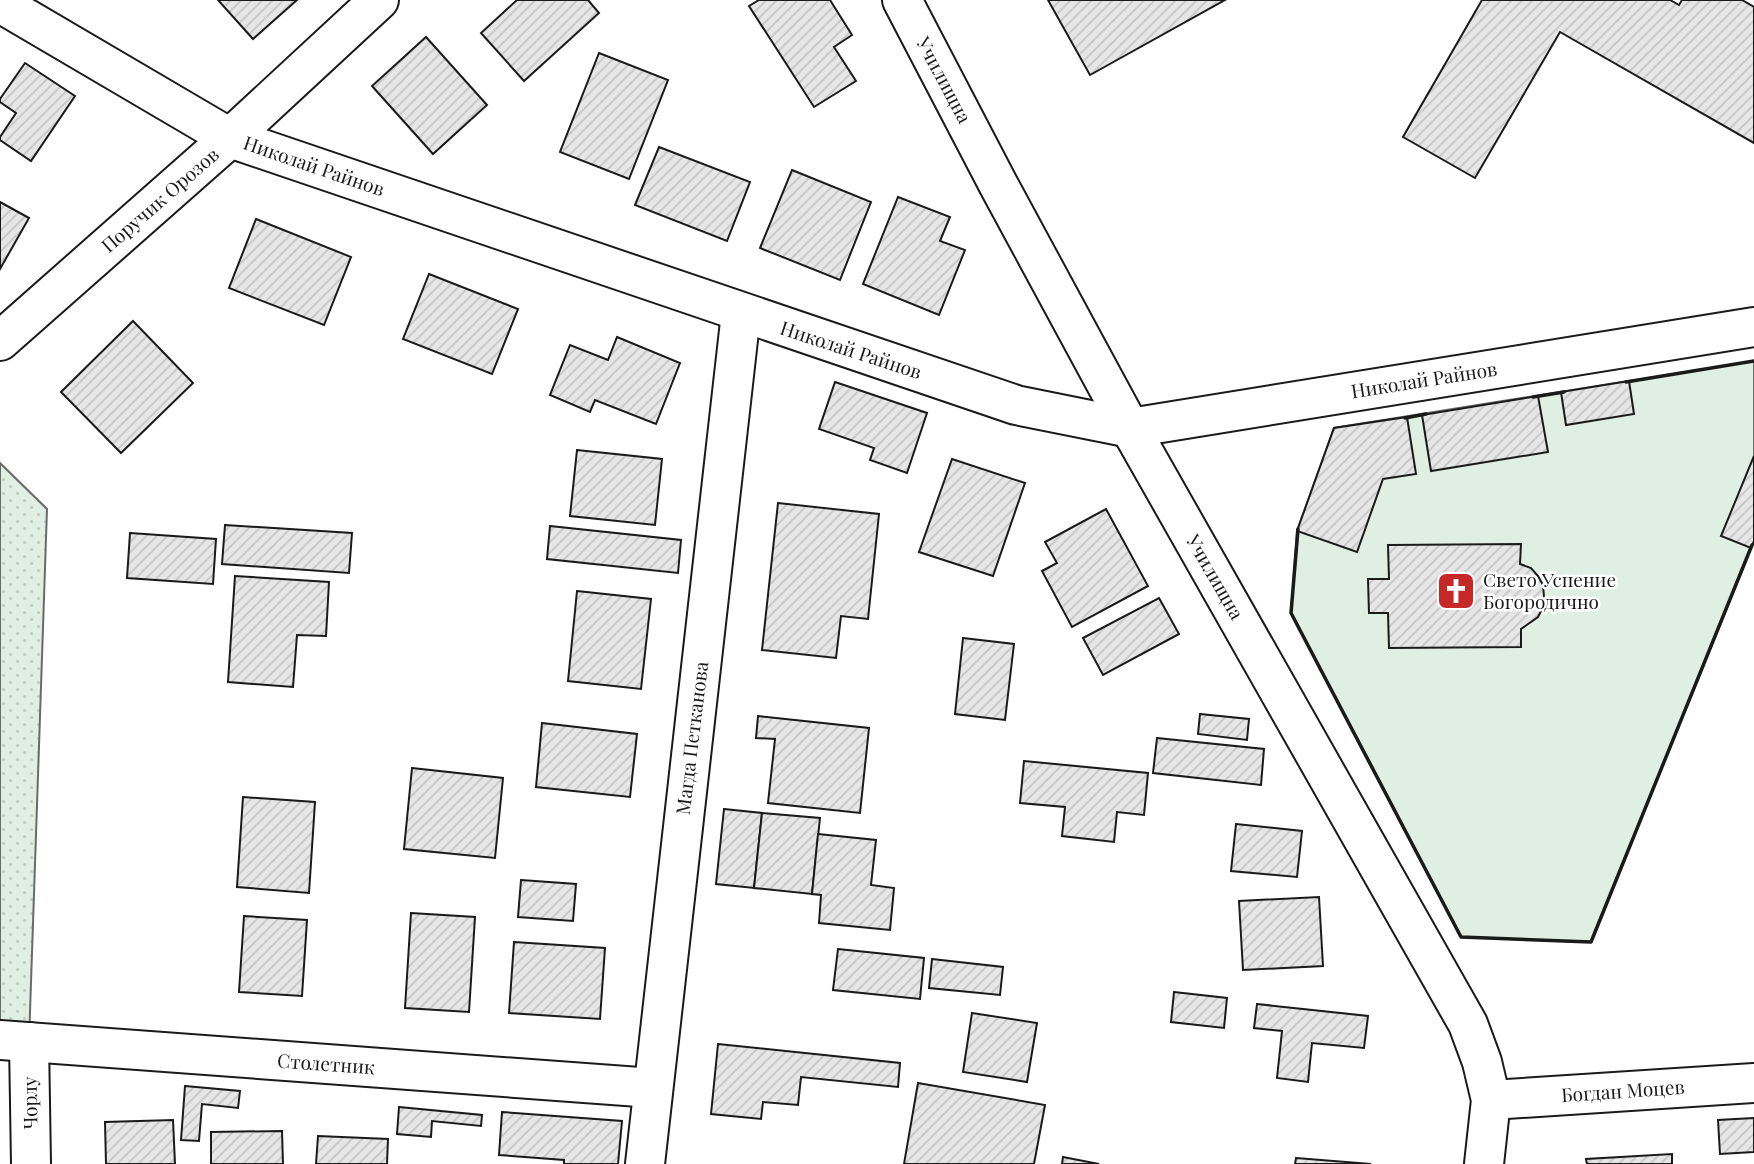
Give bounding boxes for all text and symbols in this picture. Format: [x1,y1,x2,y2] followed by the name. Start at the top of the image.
[911,31,979,128] street label: Училищна
[240,129,388,201] street label: Николай Райнов
[95,141,224,258] street label: Поручик Орозов
[777,314,925,384] street label: Николай Райнов
[1349,355,1499,403] street label: Николай Райнов
[1181,528,1251,624] street label: Училищна
[1483,566,1616,614] place label: Свето Успение Богородично
[1435,570,1477,612] church icon: Свето Успение Богородично
[669,659,713,816] street label: Магда Петканова
[276,1047,376,1079] street label: Столетник
[1560,1073,1686,1107] street label: Богдан Моцев
[16,1076,42,1130] street label: Чорлу

